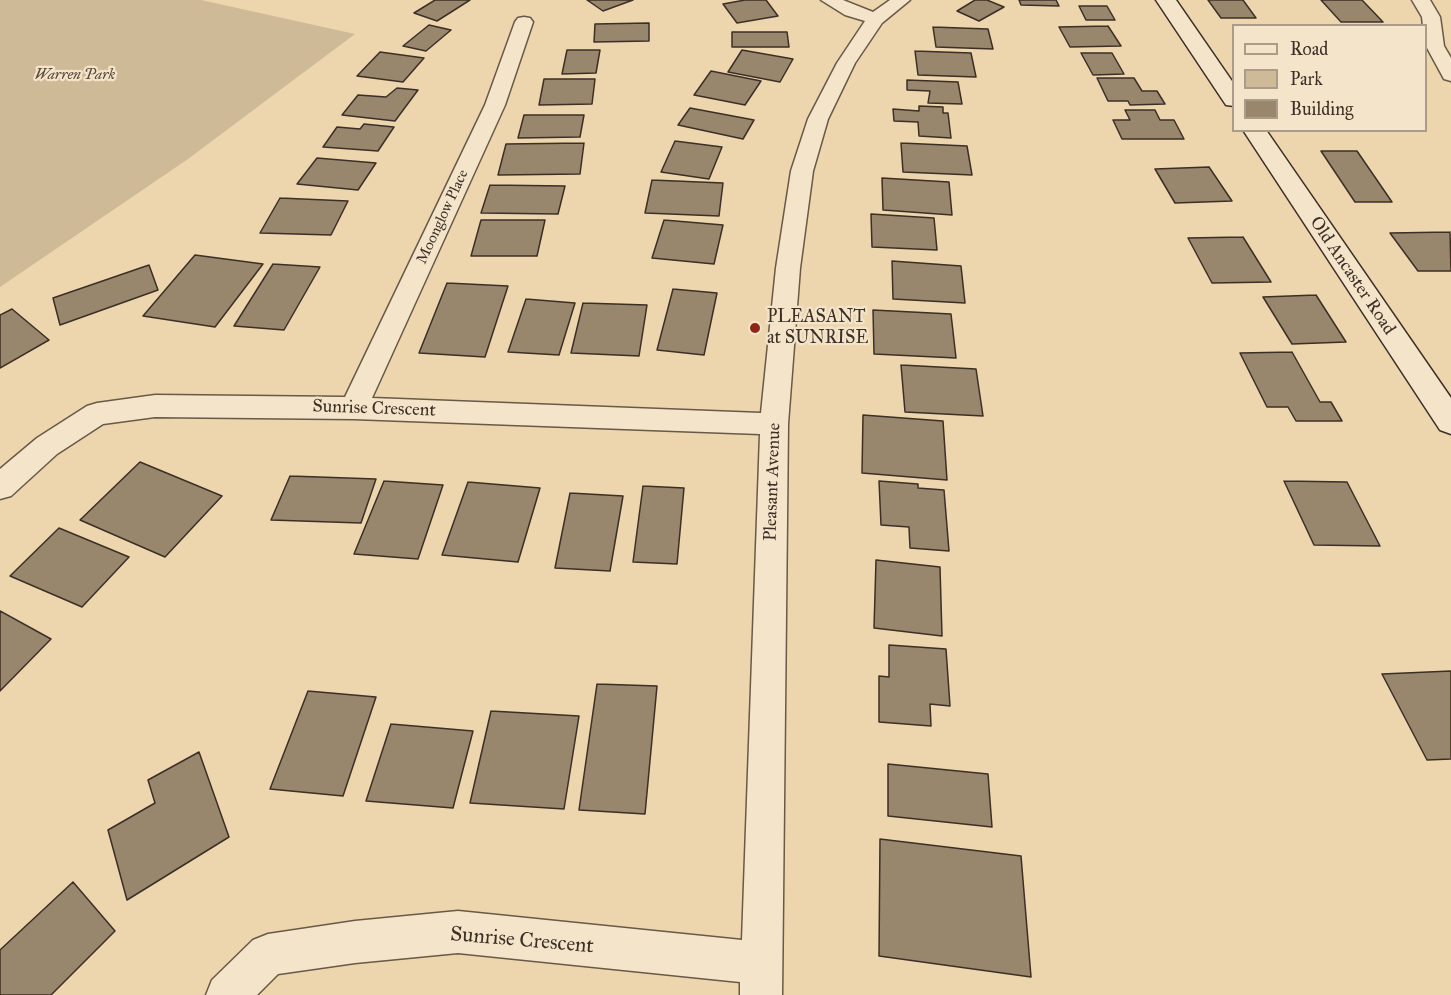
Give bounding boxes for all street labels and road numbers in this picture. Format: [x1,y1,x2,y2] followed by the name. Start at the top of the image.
[413,167,473,267] street label: Moonglow Place
[1304,213,1400,339] street label: Old Ancaster Road
[312,396,436,422] street label: Sunrise Crescent
[760,422,786,542] street label: Pleasant Avenue
[449,922,595,960] street label: Sunrise Crescent

